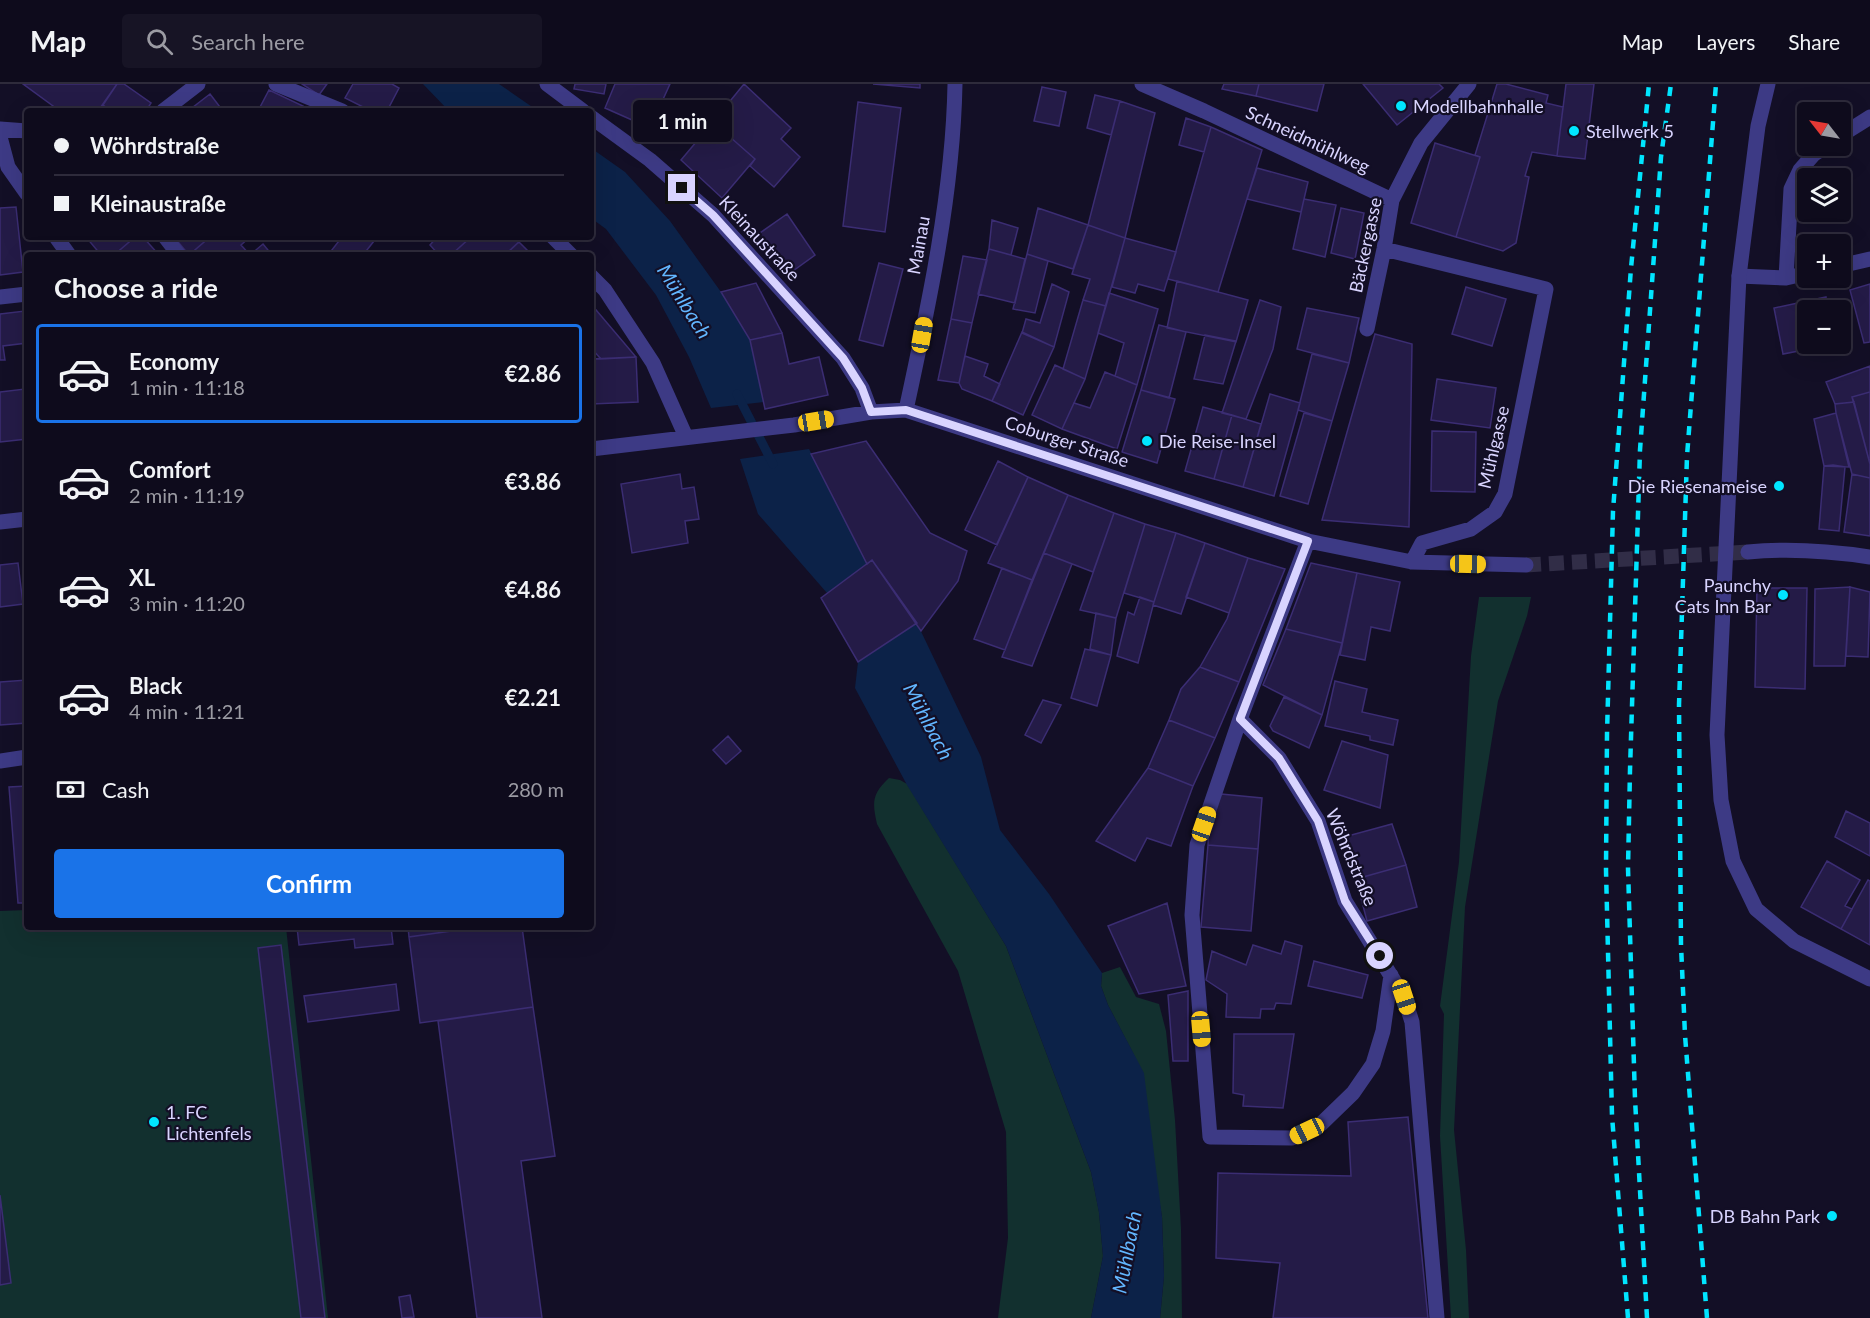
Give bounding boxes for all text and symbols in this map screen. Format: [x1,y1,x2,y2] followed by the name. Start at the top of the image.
[122,14,542,68] search box
[30,24,86,58] text: Map
[143,25,176,58] icon: search
[191,28,305,55] text: Search here
[1622,29,1663,54] text: Map
[1696,29,1755,54] text: Layers
[1788,29,1840,54] text: Share
[1413,95,1544,117] place label: Modellbahnhalle
[1394,99,1408,113] marker: Modellbahnhalle
[632,101,732,143] callout: 1 min
[1242,101,1374,177] street label: Schneidmühlweg
[1797,102,1851,156] north arrow
[1797,102,1851,354] map controls
[658,109,707,133] text: 1 min
[1586,120,1674,142] place label: Stellwerk 5
[1567,124,1581,138] marker: Stellwerk 5
[90,132,219,159] text: Wöhrdstraße
[1797,168,1851,222] button: layers
[668,174,695,201] route end
[90,190,226,217] text: Kleinaustraße
[715,191,805,285] street label: Kleinaustraße
[1344,195,1386,295] street label: Bäckergasse
[902,214,934,276] street label: Mainau
[1797,234,1851,288] button: +
[653,259,717,343] water label: Mühlbach
[54,271,218,304] text: Choose a ride
[1797,300,1851,354] button: −
[910,316,934,354] car
[57,347,111,401] icon: car
[129,348,219,375] text: Economy
[505,360,561,387] text: €2.86
[129,375,245,399] text: 1 min · 11:18
[1473,403,1513,491] street label: Mühlgasse
[797,409,835,433] car
[1002,411,1132,471] street label: Coburger Straße
[1159,430,1276,452] place label: Die Reise-Insel
[1140,434,1154,448] marker: Die Reise-Insel
[57,455,111,509] icon: car
[129,456,211,483] text: Comfort
[505,468,561,495] text: €3.86
[1628,475,1767,497] place label: Die Riesenameise
[1772,479,1786,493] marker: Die Riesenameise
[129,483,245,507] text: 2 min · 11:19
[1450,555,1486,573] car
[57,563,111,617] icon: car
[129,564,155,591] text: XL
[1675,574,1772,617] place label: Paunchy Cats Inn Bar
[505,576,561,603] text: €4.86
[1776,588,1790,602] marker: Paunchy Cats Inn Bar
[129,591,245,615] text: 3 min · 11:20
[57,671,111,725] icon: car
[129,672,182,699] text: Black
[899,679,959,763] water label: Mühlbach
[505,684,561,711] text: €2.21
[129,699,245,723] text: 4 min · 11:21
[54,773,87,806] icon: cash
[102,776,149,803] text: Cash
[508,777,564,801] text: 280 m
[1190,804,1218,844] car
[1322,805,1382,909] street label: Wöhrdstraße
[54,849,564,918] button: Confirm
[1366,942,1393,969] route start
[1390,977,1418,1017] car
[1190,1010,1212,1048] car
[166,1101,252,1144] place label: 1. FC Lichtenfels
[147,1115,161,1129] marker: 1. FC Lichtenfels
[1287,1115,1327,1147] car
[1710,1205,1821,1227] place label: DB Bahn Park
[1106,1209,1146,1295] water label: Mühlbach
[1825,1209,1839,1223] marker: DB Bahn Park

